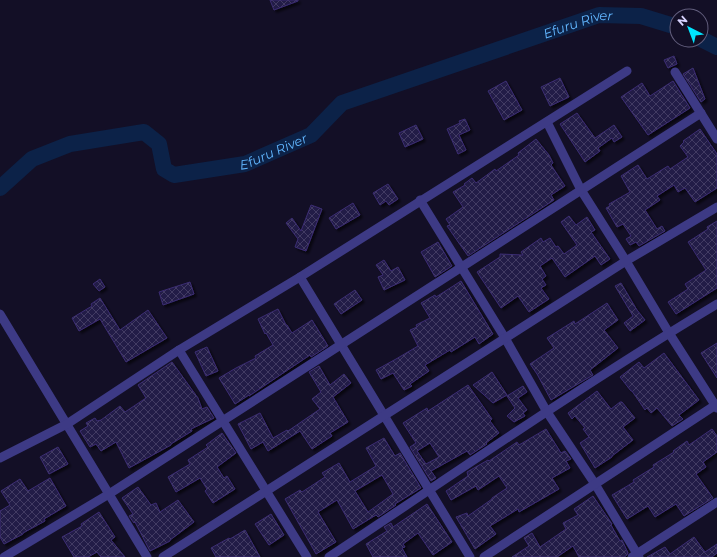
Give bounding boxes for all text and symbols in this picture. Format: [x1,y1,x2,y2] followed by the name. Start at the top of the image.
[541,7,614,42] water label: Efuru River
[669,8,709,48] north arrow
[674,12,690,29] text: N
[239,129,310,173] water label: Efuru River

